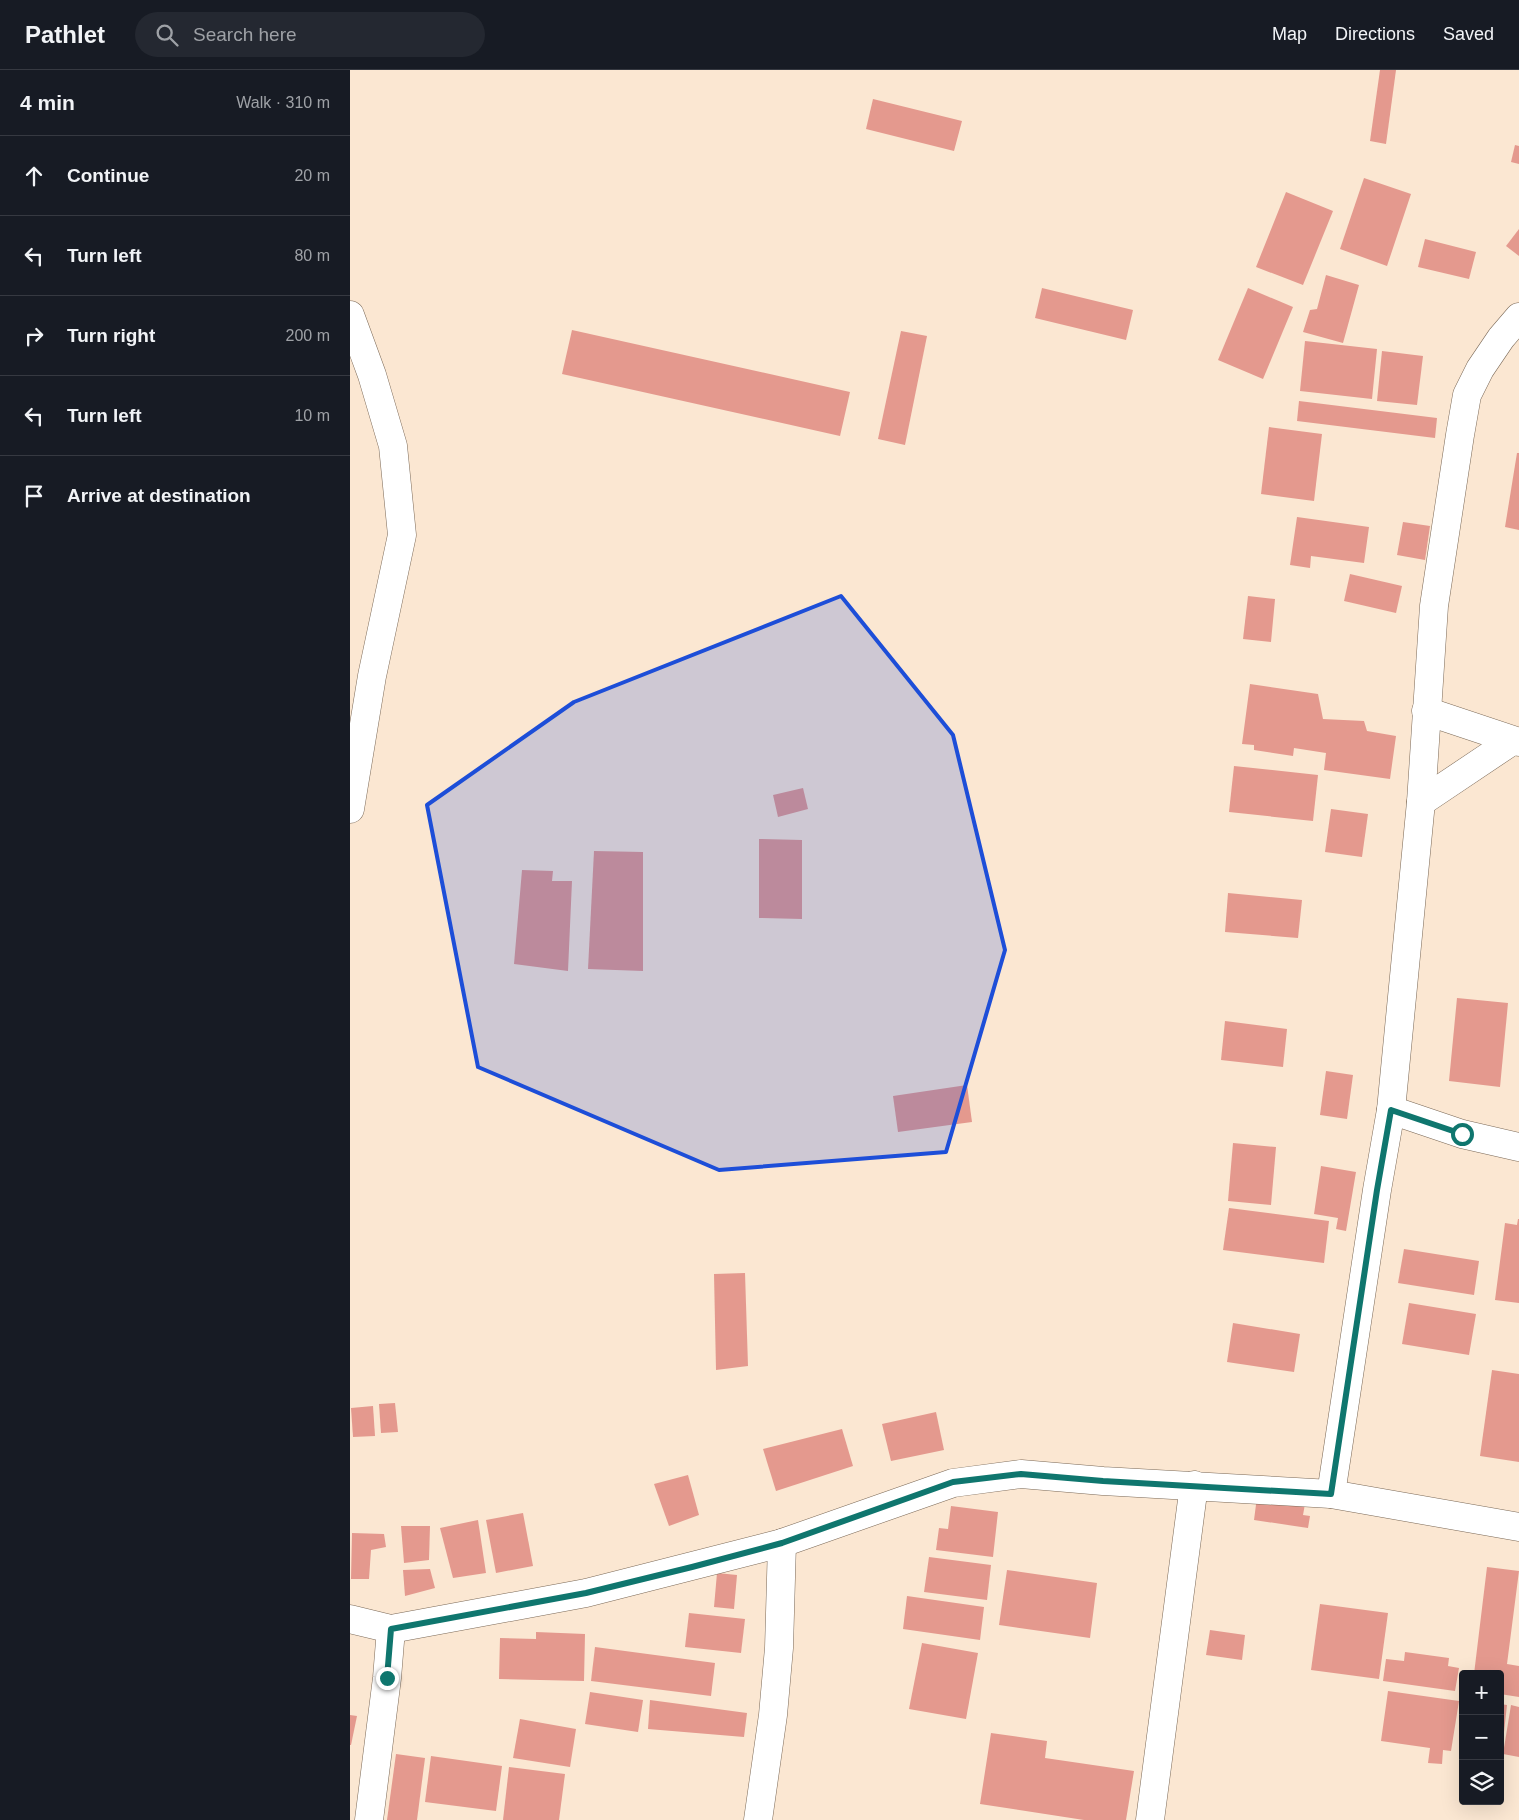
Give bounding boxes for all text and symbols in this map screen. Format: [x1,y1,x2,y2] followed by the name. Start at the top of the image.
[135,12,485,57] search box
[25,21,105,48] text: Pathlet
[153,21,181,49] icon: search
[193,24,297,45] text: Search here
[1272,24,1307,44] text: Map
[1335,24,1415,44] text: Directions
[1443,24,1494,44] text: Saved
[20,91,75,114] text: 4 min
[236,94,330,111] text: Walk · 310 m
[20,162,48,190] icon: ahead
[67,165,149,186] text: Continue
[294,167,330,184] text: 20 m
[20,242,48,270] icon: left
[67,245,142,266] text: Turn left
[294,247,330,264] text: 80 m
[20,322,48,350] icon: right
[67,325,155,346] text: Turn right
[286,327,330,344] text: 200 m
[20,402,48,430] icon: left
[67,405,142,426] text: Turn left
[294,407,330,424] text: 10 m
[20,482,48,510] icon: arrive
[67,485,251,506] text: Arrive at destination
[1451,1123,1474,1146] route start
[376,1667,399,1690] route end
[1459,1670,1504,1805] map controls
[1459,1670,1504,1715] button: +
[1459,1715,1504,1760] button: −
[1459,1760,1504,1805] button: layers

